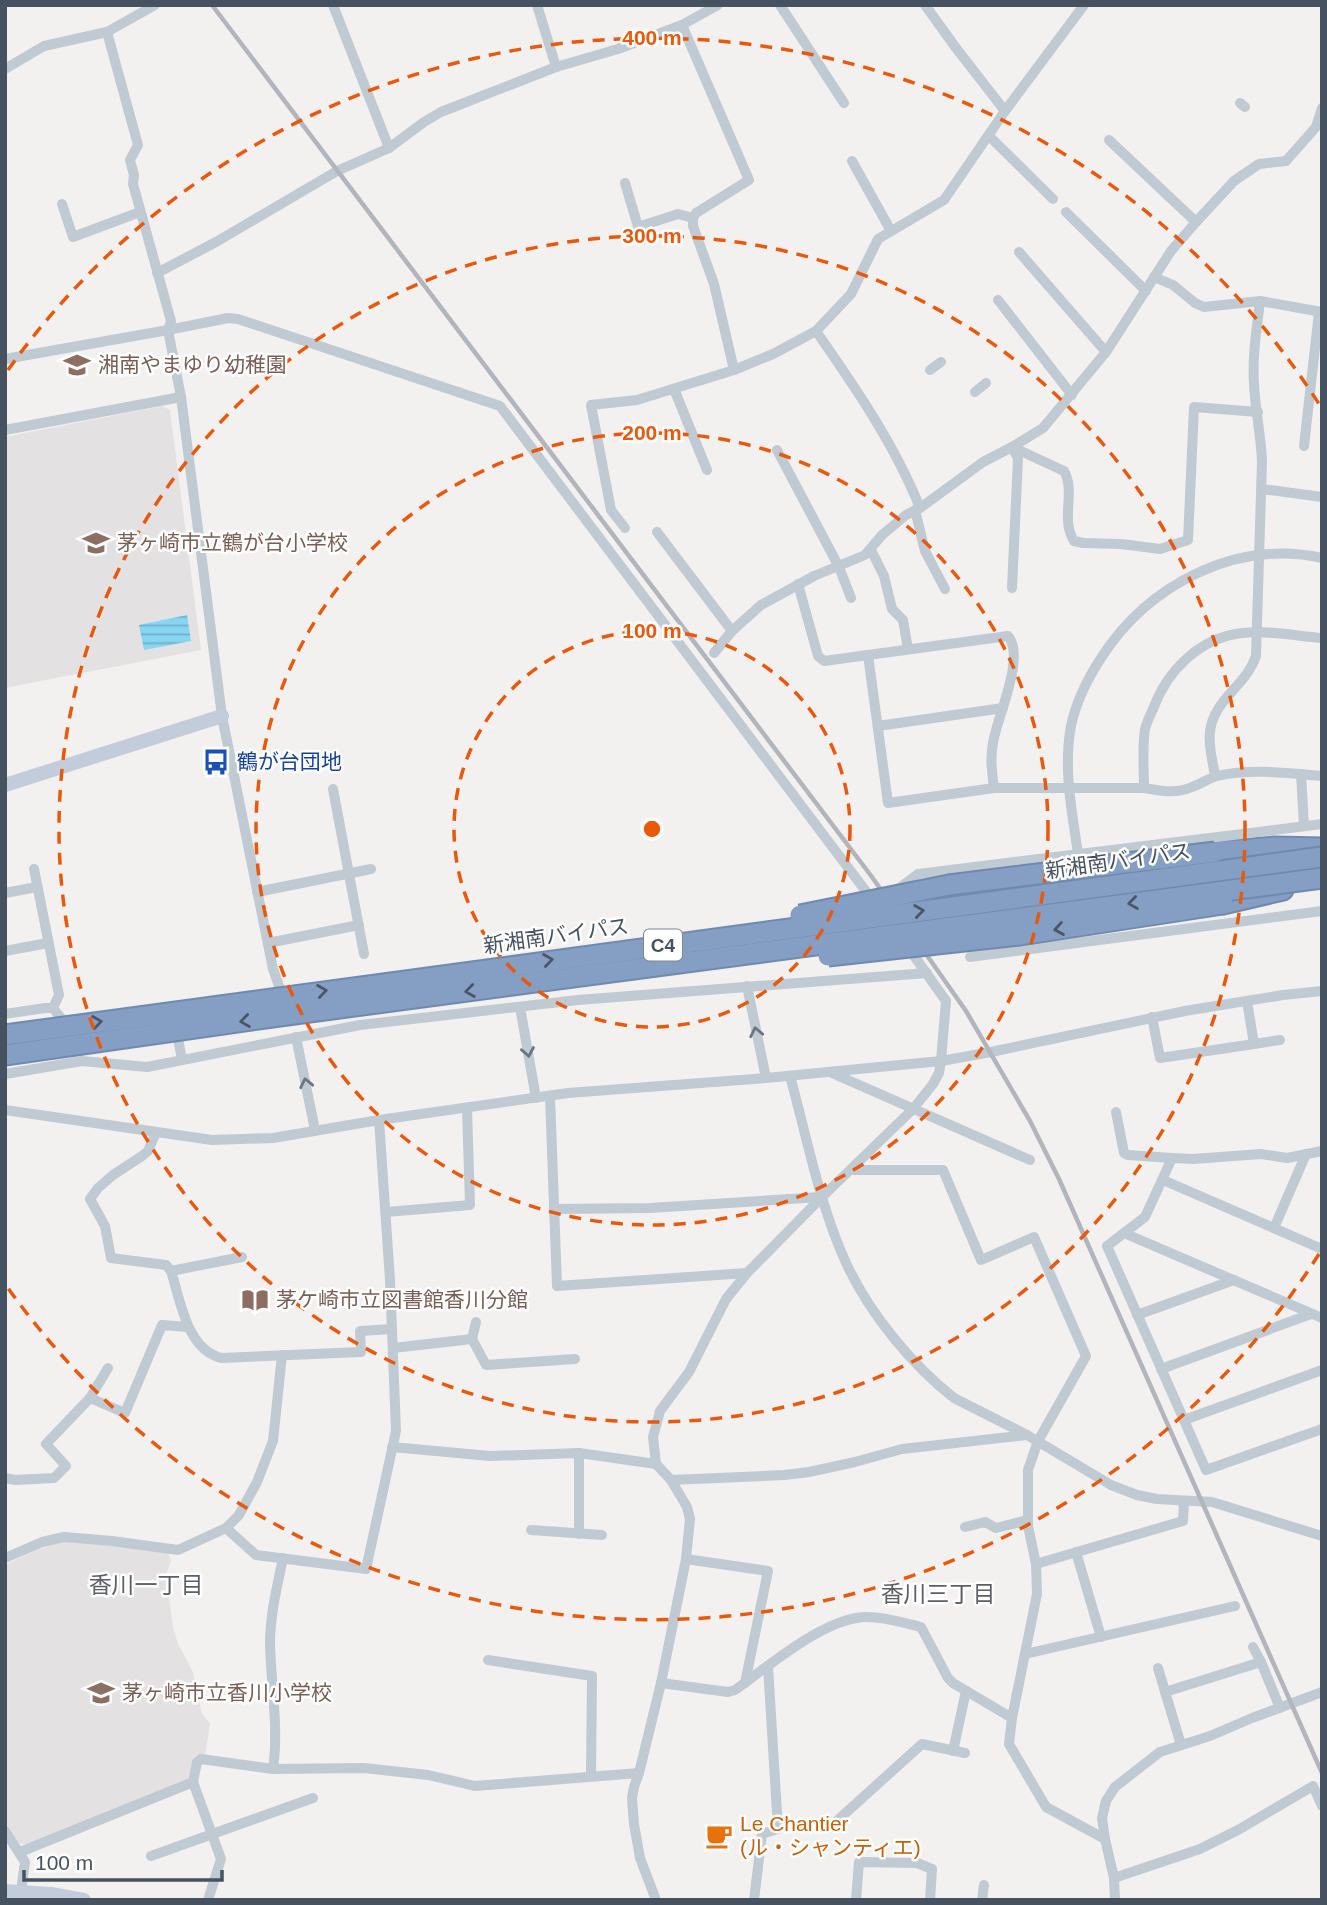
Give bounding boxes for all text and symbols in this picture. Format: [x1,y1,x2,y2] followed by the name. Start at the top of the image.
[622,26,682,49] text: 400 m
[622,224,682,247] text: 300 m
[62,350,92,380] school or university icon: 湘南やまゆり幼稚園
[98,353,287,376] place label: 湘南やまゆり幼稚園
[622,421,682,444] text: 200 m
[81,528,111,558] school or university icon: 茅ヶ崎市立鶴が台小学校
[117,531,348,554] place label: 茅ヶ崎市立鶴が台小学校
[622,619,682,642] text: 100 m
[201,747,231,777] bus stop icon: 鶴が台団地
[237,750,342,773] place label: 鶴が台団地
[640,817,664,841] centre of rings
[1044,839,1192,882] street label: 新湘南バイパス
[1127,895,1139,910] one-way arrow
[913,903,925,918] one-way arrow
[482,914,630,957] street label: 新湘南バイパス
[1053,921,1064,936] one-way arrow
[644,930,682,960] road number: C4
[542,953,554,968] one-way arrow
[317,983,328,998] one-way arrow
[464,984,476,999] one-way arrow
[91,1014,103,1029] one-way arrow
[239,1014,250,1029] one-way arrow
[750,1026,765,1038] one-way arrow
[520,1047,535,1058] one-way arrow
[299,1077,314,1089] one-way arrow
[240,1285,270,1315] library icon: 茅ケ崎市立図書館香川分館
[276,1288,528,1311] place label: 茅ケ崎市立図書館香川分館
[89,1572,204,1598] district label: 香川一丁目
[881,1581,996,1607] district label: 香川三丁目
[86,1678,116,1708] school or university icon: 茅ヶ崎市立香川小学校
[122,1681,332,1704] place label: 茅ヶ崎市立香川小学校
[740,1812,921,1859] place label: Le Chantier (ル・シャンティエ)
[704,1821,734,1851] cafe icon: Le Chantier (ル・シャンティエ)
[24,1839,222,1883] scale bar
[35,1851,93,1874] text: 100 m

